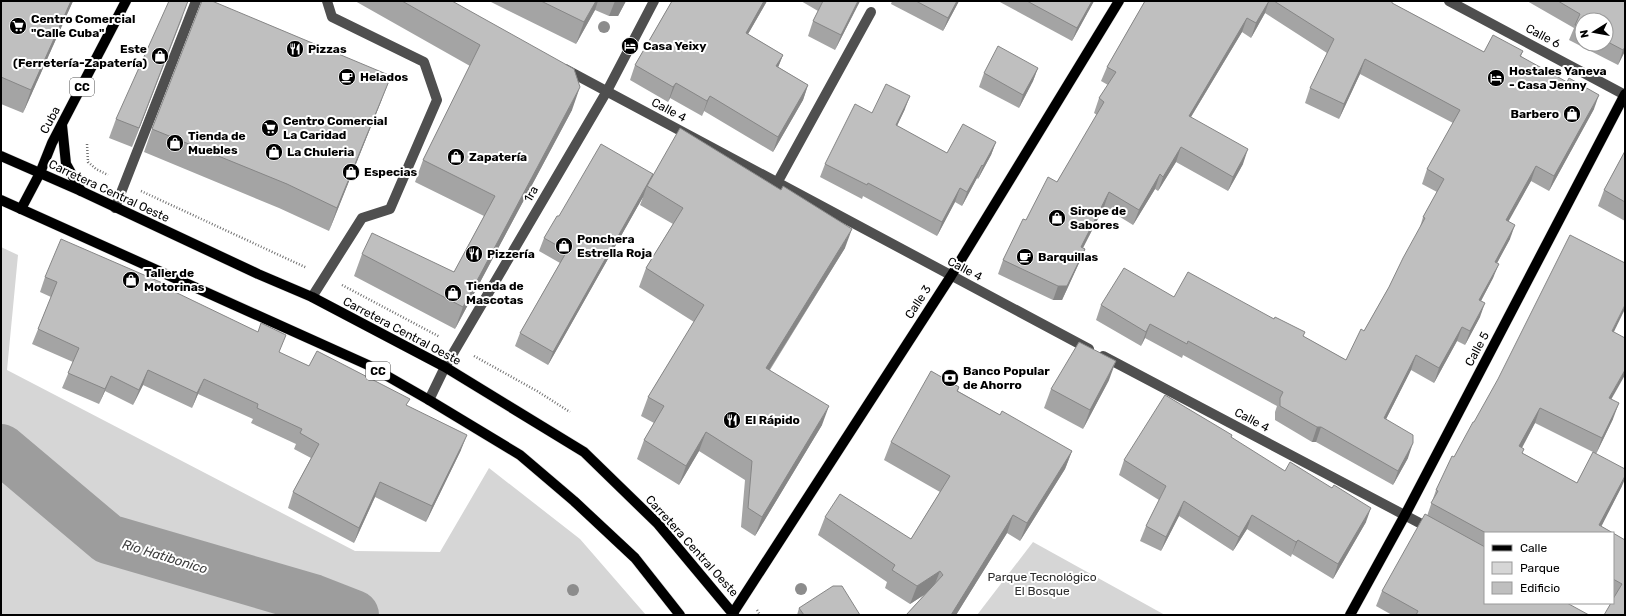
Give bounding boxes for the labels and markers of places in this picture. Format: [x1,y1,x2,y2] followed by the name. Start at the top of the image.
[31,12,135,40] place label: Centro Comercial "Calle Cuba"
[8,16,28,36] supermarket icon: Centro Comercial "Calle Cuba"
[620,36,640,56] hotel icon: Casa Yeixy
[285,39,305,59] restaurant icon: Pizzas
[643,39,706,53] place label: Casa Yeixy
[13,42,147,70] place label: Este (Ferretería-Zapatería)
[308,42,347,56] place label: Pizzas
[150,46,170,66] shop icon: Este (Ferretería-Zapatería)
[1509,64,1607,92] place label: Hostales Yaneva - Casa Jenny
[337,67,357,87] cafe icon: Helados
[1486,68,1506,88] hotel icon: Hostales Yaneva - Casa Jenny
[360,70,408,84] place label: Helados
[1562,104,1582,124] shop icon: Barbero
[1511,107,1559,121] place label: Barbero
[283,114,387,142] place label: Centro Comercial La Caridad
[260,118,280,138] supermarket icon: Centro Comercial La Caridad
[188,129,246,157] place label: Tienda de Muebles
[165,133,185,153] shop icon: Tienda de Muebles
[264,142,284,162] shop icon: La Chuleria
[287,145,354,159] place label: La Chuleria
[446,147,466,167] shop icon: Zapatería
[469,150,527,164] place label: Zapatería
[341,162,361,182] shop icon: Especias
[364,165,418,179] place label: Especias
[1070,204,1126,232] place label: Sirope de Sabores
[1047,208,1067,228] shop icon: Sirope de Sabores
[577,232,652,260] place label: Ponchera Estrella Roja
[554,236,574,256] shop icon: Ponchera Estrella Roja
[464,244,484,264] restaurant icon: Pizzería
[487,247,535,261] place label: Pizzería
[1015,247,1035,267] cafe icon: Barquillas
[1038,250,1099,264] place label: Barquillas
[144,266,205,294] place label: Taller de Motorinas
[121,270,141,290] shop icon: Taller de Motorinas
[466,279,524,307] place label: Tienda de Mascotas
[443,283,463,303] shop icon: Tienda de Mascotas
[963,364,1050,392] place label: Banco Popular de Ahorro
[940,368,960,388] bank icon: Banco Popular de Ahorro
[722,410,742,430] restaurant icon: El Rápido
[745,413,800,427] place label: El Rápido

